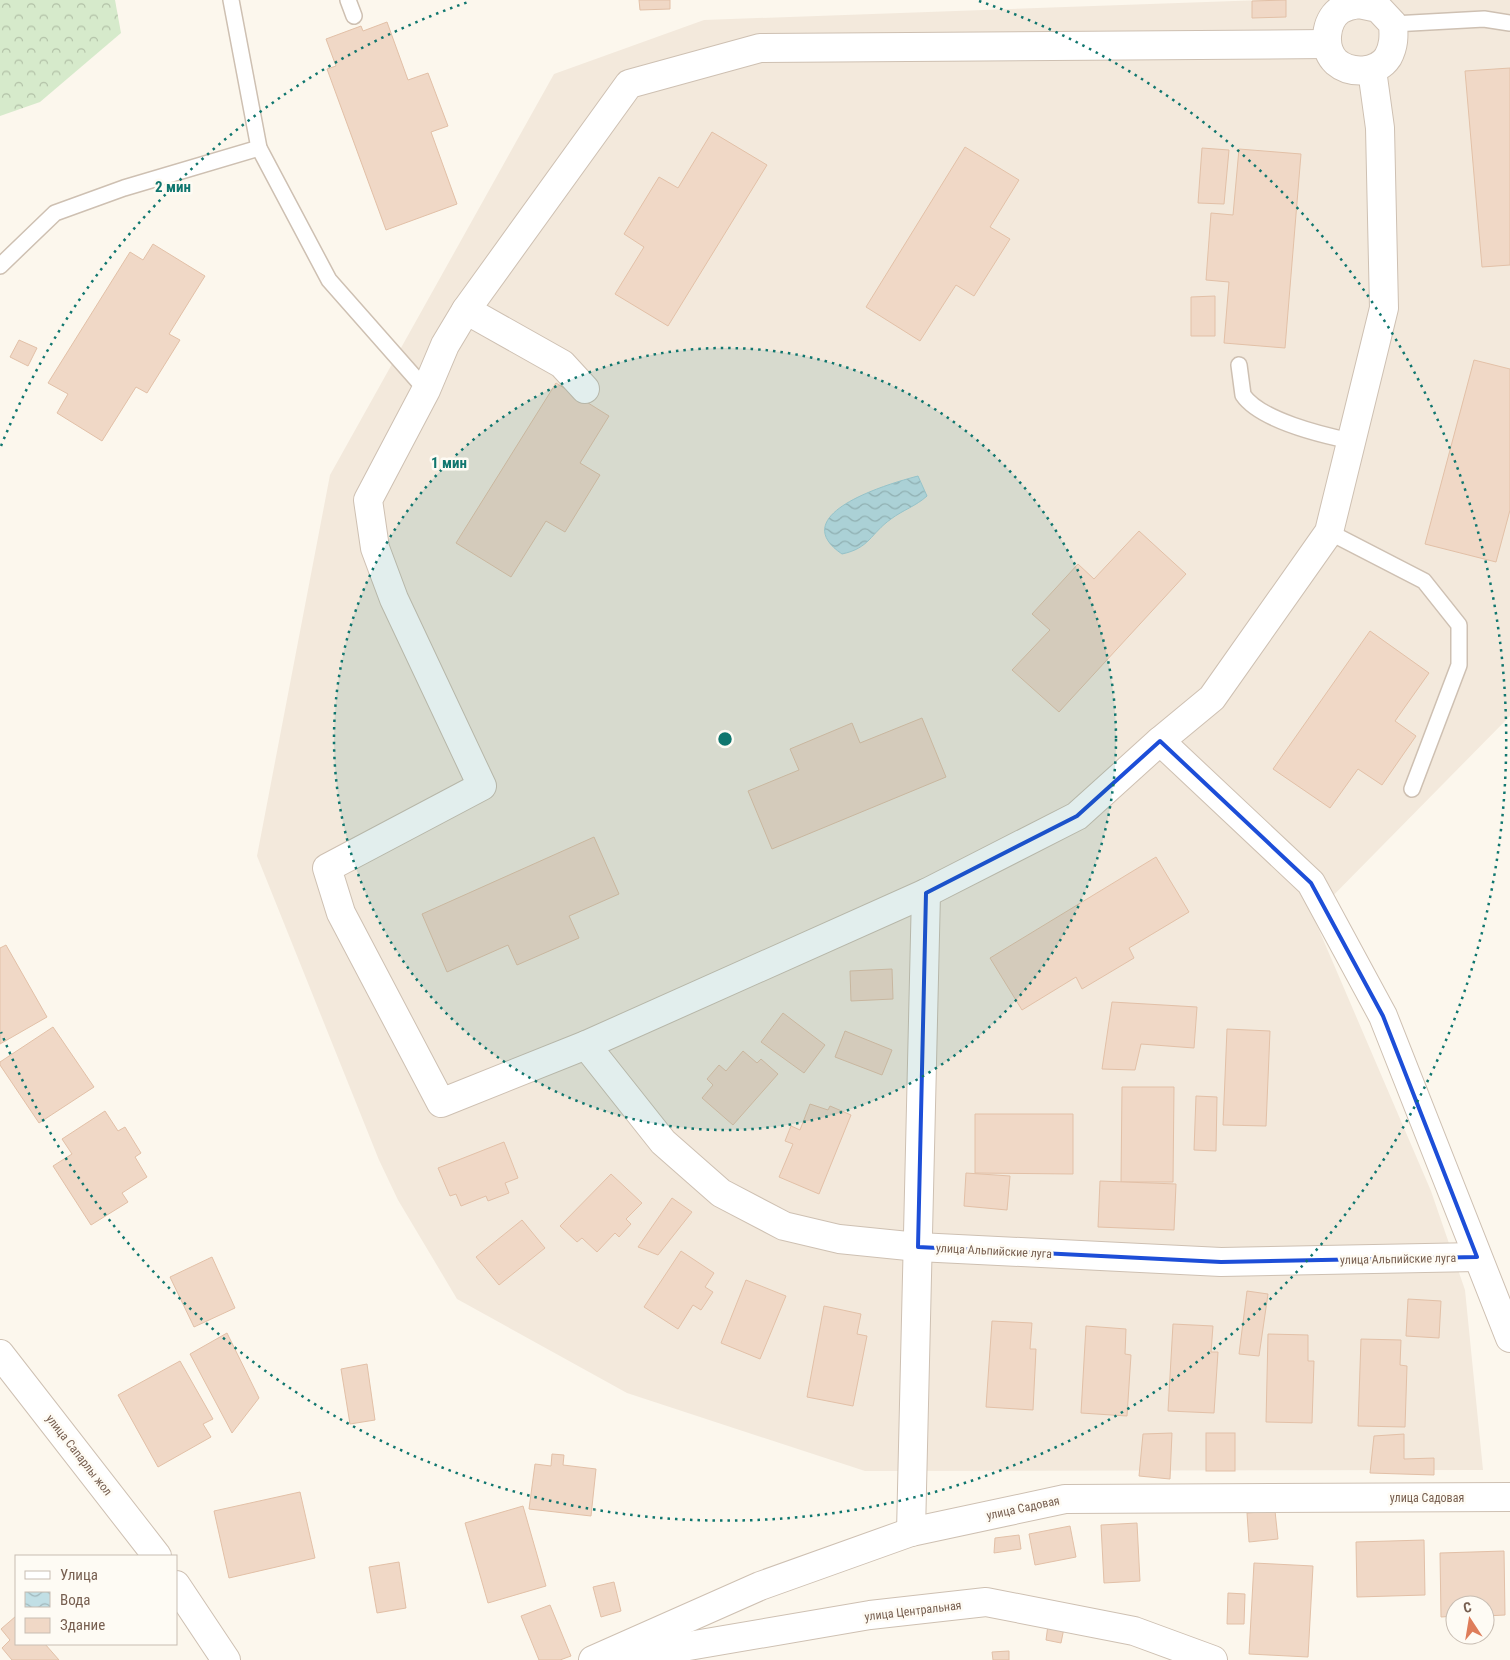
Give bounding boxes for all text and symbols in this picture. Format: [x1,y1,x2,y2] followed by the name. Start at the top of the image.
[155,178,191,196] text: 2 мин
[431,454,467,472] text: 1 мин
[716,730,734,748] centre of rings
[936,1241,1053,1261] street label: улица Альпийские луга
[1340,1251,1456,1267] street label: улица Альпийские луга
[43,1412,115,1498] street label: улица Сапарлы жол
[1390,1491,1464,1505] street label: улица Садовая
[985,1493,1061,1523] street label: улица Садовая
[15,1555,178,1645] legend
[60,1566,98,1584] text: Улица
[60,1591,90,1609] text: Вода
[1445,1595,1495,1645] north arrow
[864,1598,962,1624] street label: улица Центральная
[1462,1599,1473,1616] text: С
[60,1616,105,1634] text: Здание

